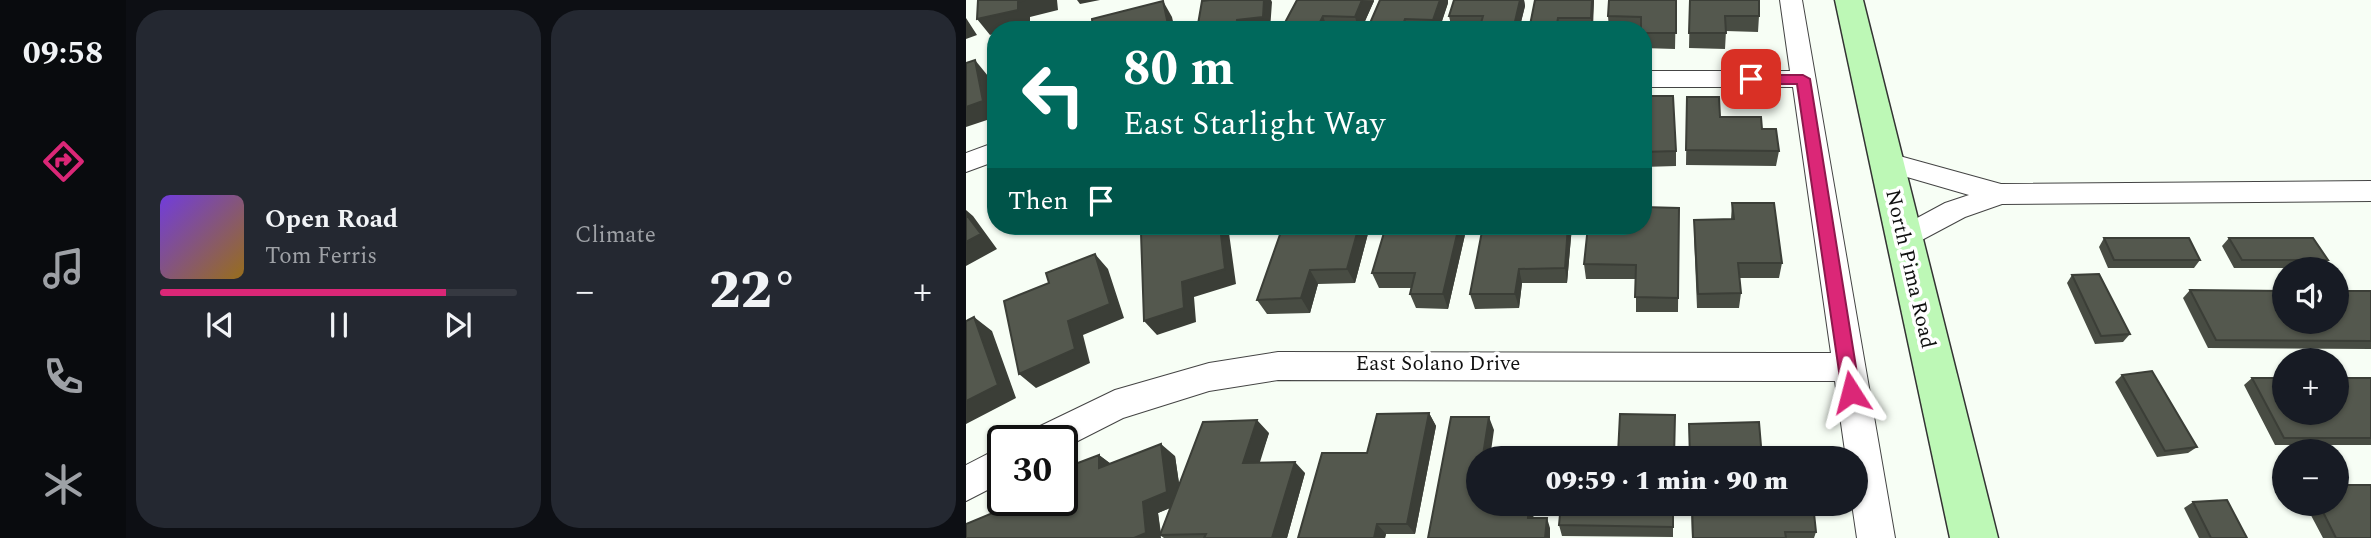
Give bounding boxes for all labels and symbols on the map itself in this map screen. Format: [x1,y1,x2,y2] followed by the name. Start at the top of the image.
[1721,49,1781,109] pin
[1876,186,1944,352] street label: North Pima Road
[1355,348,1521,380] street label: East Solano Drive
[1814,355,1888,429] position arrow
[987,425,1078,516] speed limit sign: 30

